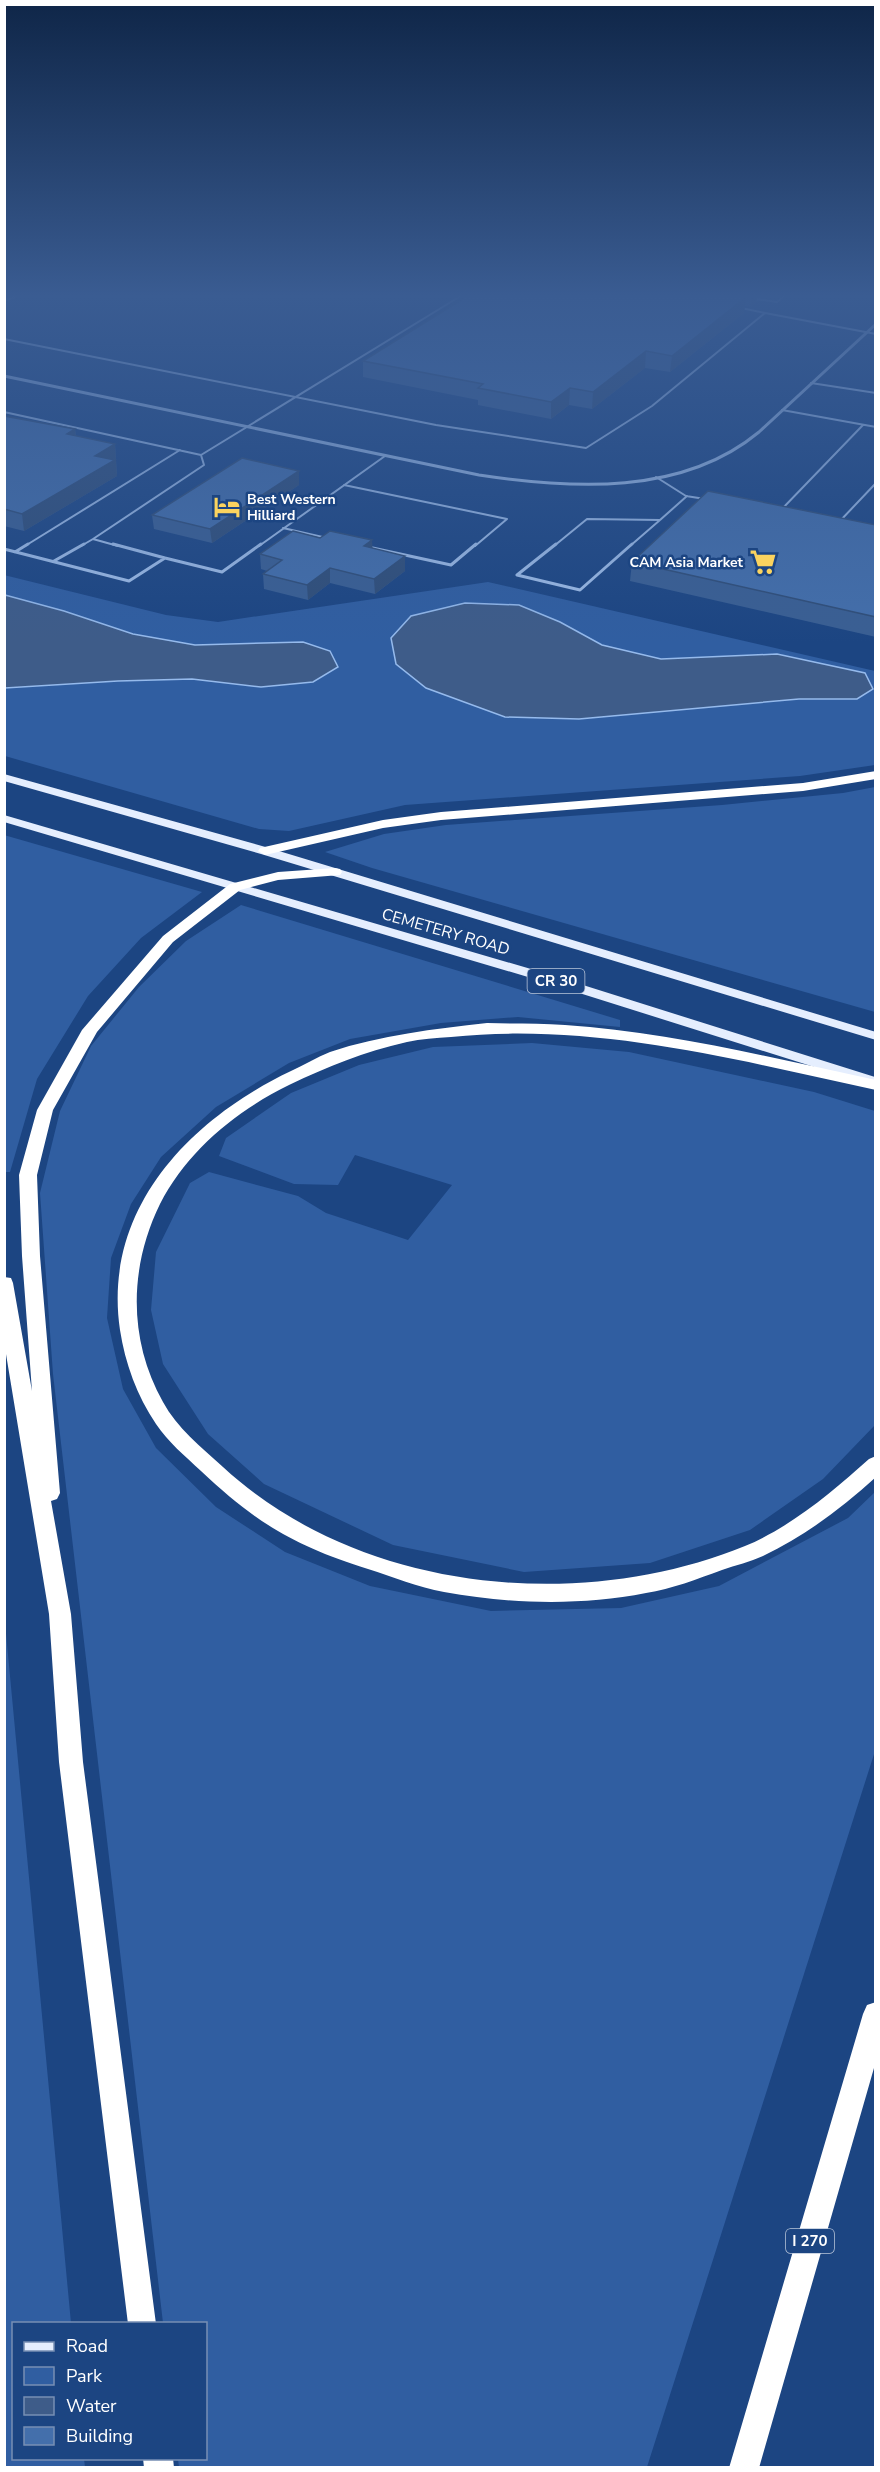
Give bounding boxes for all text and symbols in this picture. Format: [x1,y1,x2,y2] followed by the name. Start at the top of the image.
[247,490,336,525] place label: Best Western Hilliard
[212,492,242,522] hotel icon: Best Western Hilliard
[748,547,778,577] supermarket icon: CAM Asia Market
[630,553,744,572] place label: CAM Asia Market
[379,903,512,961] street label: CEMETERY ROAD
[528,969,584,993] road number: CR 30
[786,2229,834,2253] road number: I 270
[12,2322,207,2460] legend
[66,2334,108,2358] text: Road
[66,2364,103,2388] text: Park
[66,2394,117,2418] text: Water
[66,2424,133,2448] text: Building

